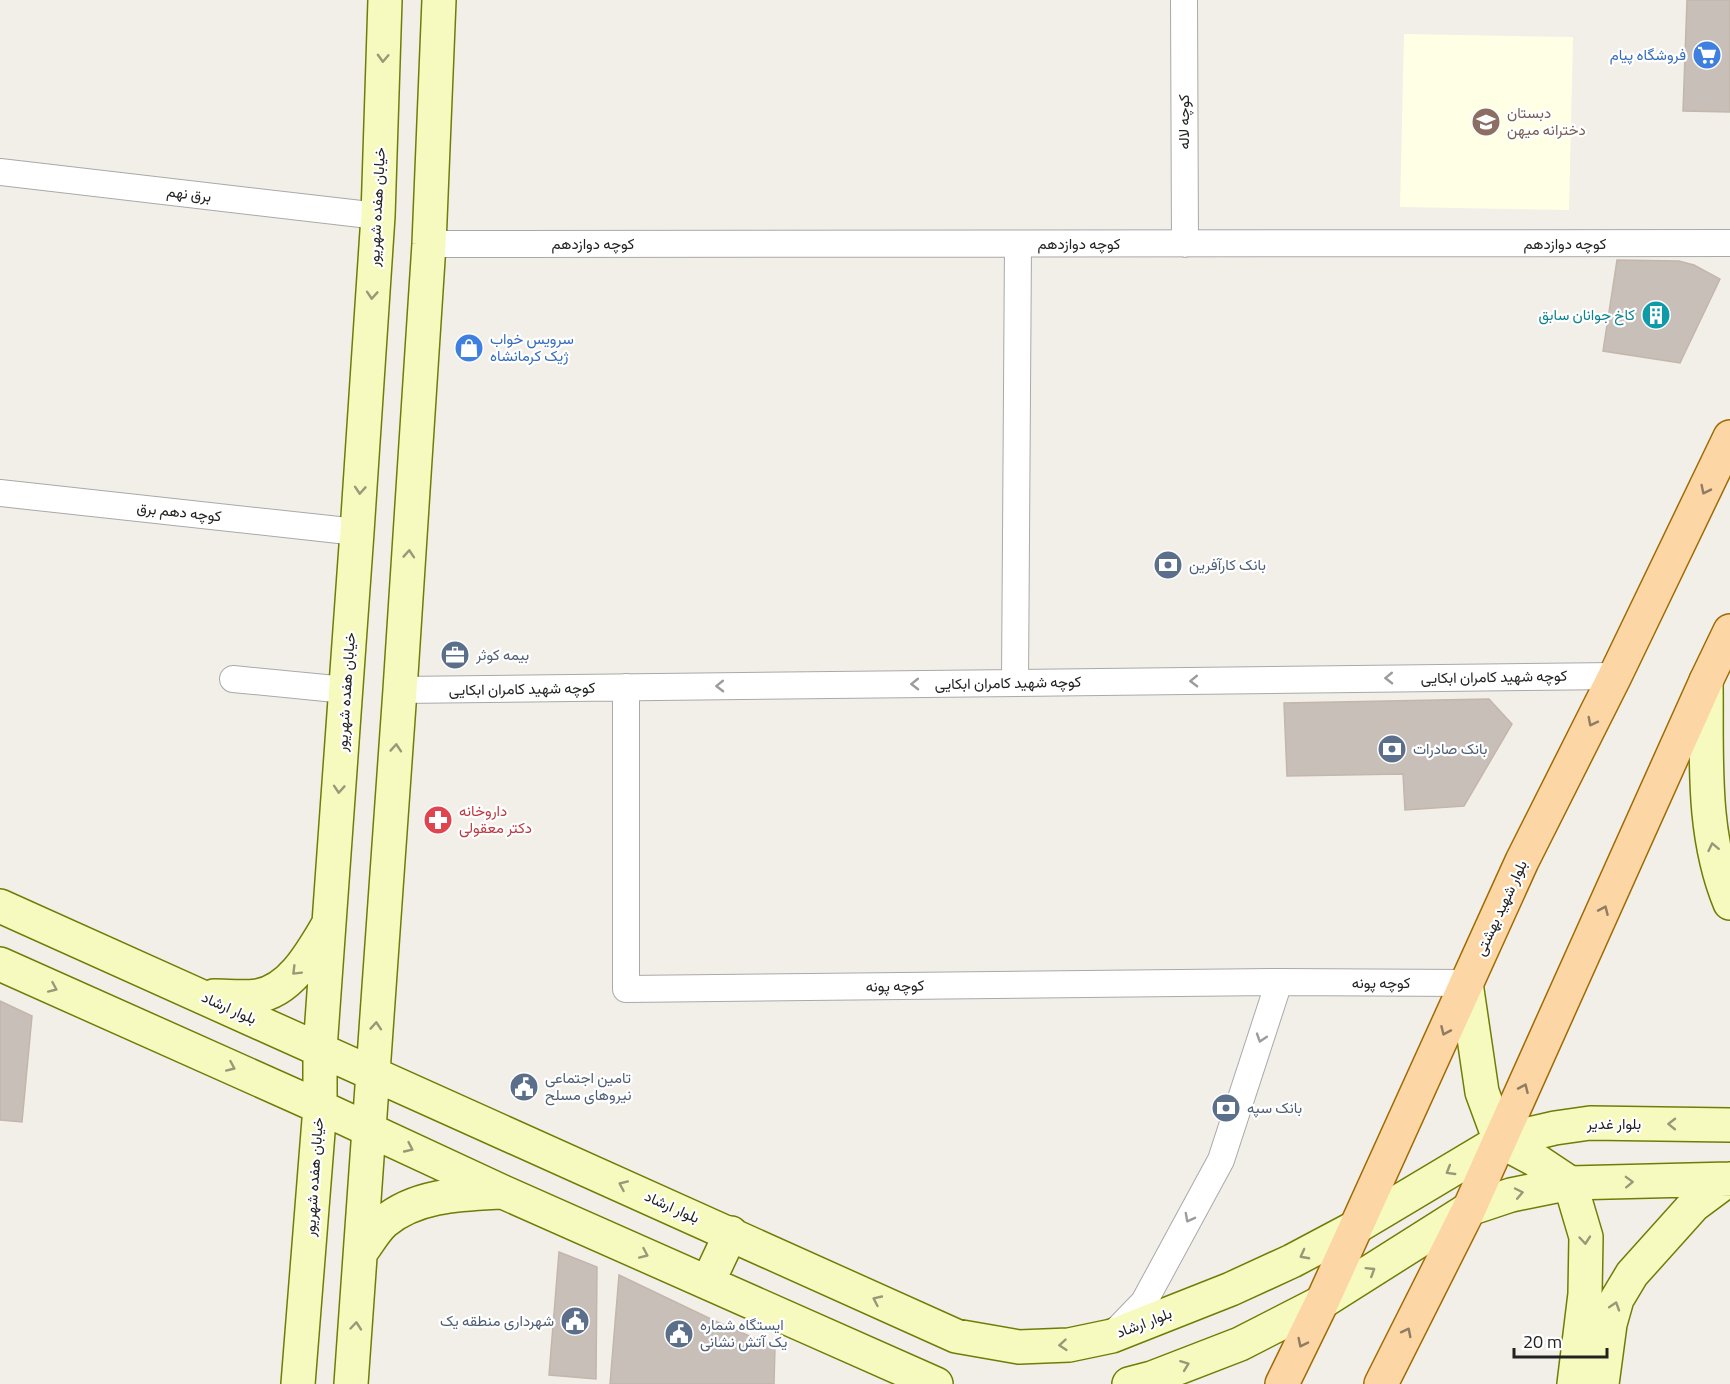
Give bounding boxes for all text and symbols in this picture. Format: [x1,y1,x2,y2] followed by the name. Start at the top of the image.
[1691,39,1723,71] supermarket icon: فروشگاه پیام
[1610,43,1686,66] place label: فروشگاه پیام
[376,54,389,63] one-way arrow
[1172,94,1195,150] street label: کوچه لاله
[1507,101,1586,141] place label: دبستان دخترانه میهن
[1470,106,1502,138] school or university icon: دبستان دخترانه میهن
[362,147,391,268] street label: خیابان هفده شهریور
[165,179,213,208] street label: برق نهم
[552,232,635,255] street label: کوچه دوازدهم
[1038,232,1121,255] street label: کوچه دوازدهم
[1524,232,1607,255] street label: کوچه دوازدهم
[366,291,379,300] one-way arrow
[1640,299,1672,331] building icon: کاخ جوانان سابق
[1538,303,1635,326] place label: کاخ جوانان سابق
[490,327,574,367] place label: سرویس خواب ژیک کرمانشاه
[453,332,485,364] shop icon: سرویس خواب ژیک کرمانشاه
[1700,484,1712,495] one-way arrow
[354,485,367,494] one-way arrow
[136,496,223,527] street label: کوچه دهم برق
[402,549,415,558] one-way arrow
[1152,549,1184,581] bank icon: بانک کارآفرین
[1189,553,1266,576] place label: بانک کارآفرین
[330,631,361,753] street label: خیابان هفده شهریور
[439,639,471,671] office icon: بیمه کوثر
[475,643,529,666] place label: بیمه کوثر
[1420,664,1568,689] street label: کوچه شهید کامران ابکایی
[934,670,1082,695] street label: کوچه شهید کامران ابکایی
[1384,672,1393,685] one-way arrow
[1189,675,1198,687] one-way arrow
[448,676,596,701] street label: کوچه شهید کامران ابکایی
[910,678,919,690] one-way arrow
[715,680,724,692] one-way arrow
[1588,716,1599,727] one-way arrow
[1376,733,1408,765] bank icon: بانک صادرات
[1413,737,1487,760] place label: بانک صادرات
[389,744,402,753] one-way arrow
[332,785,345,794] one-way arrow
[459,799,532,839] place label: داروخانه دکتر معقولی
[422,804,454,836] pharmacy icon: داروخانه دکتر معقولی
[1708,843,1721,853] one-way arrow
[1468,856,1533,960] street label: بلوار شهید بهشتی
[1596,905,1608,916] one-way arrow
[292,964,303,975] one-way arrow
[1352,971,1411,994] street label: کوچه پونه
[865,973,925,998] street label: کوچه پونه
[47,980,58,992] one-way arrow
[198,985,260,1030] street label: بلوار ارشاد
[370,1022,383,1031] one-way arrow
[1440,1024,1452,1035] one-way arrow
[1255,1032,1268,1043] one-way arrow
[225,1060,236,1072] one-way arrow
[545,1066,631,1106] place label: تامین اجتماعی نیروهای مسلح
[508,1071,540,1103] public building icon: تامین اجتماعی نیروهای مسلح
[1517,1083,1529,1094] one-way arrow
[1210,1092,1242,1124] bank icon: بانک سپه
[1247,1096,1302,1119] place label: بانک سپه
[1586,1112,1641,1135] street label: بلوار غدیر
[298,1116,329,1238] street label: خیابان هفده شهریور
[1667,1118,1676,1131] one-way arrow
[402,1141,413,1153] one-way arrow
[1446,1164,1456,1175] one-way arrow
[1624,1175,1633,1188] one-way arrow
[619,1180,630,1192] one-way arrow
[641,1184,703,1229] street label: بلوار ارشاد
[1513,1187,1523,1200] one-way arrow
[1185,1212,1196,1223] one-way arrow
[1578,1235,1591,1244] one-way arrow
[638,1247,649,1259] one-way arrow
[1300,1248,1310,1259] one-way arrow
[1365,1267,1376,1278] one-way arrow
[873,1295,884,1307] one-way arrow
[1113,1301,1175,1344] street label: بلوار ارشاد
[1608,1301,1620,1312] one-way arrow
[559,1305,591,1337] public building icon: شهرداری منطقه یک
[440,1309,554,1332] place label: شهرداری منطقه یک
[700,1313,787,1353] place label: ایستگاه شماره یک آتش نشانی
[663,1318,695,1350] public building icon: ایستگاه شماره یک آتش نشانی
[349,1321,362,1330] one-way arrow
[1514,1321,1607,1359] scale bar
[1400,1327,1411,1338] one-way arrow
[1523,1328,1562,1355] text: 20 m
[1298,1337,1309,1348] one-way arrow
[1059,1338,1068,1351] one-way arrow
[1179,1360,1190,1373] one-way arrow

